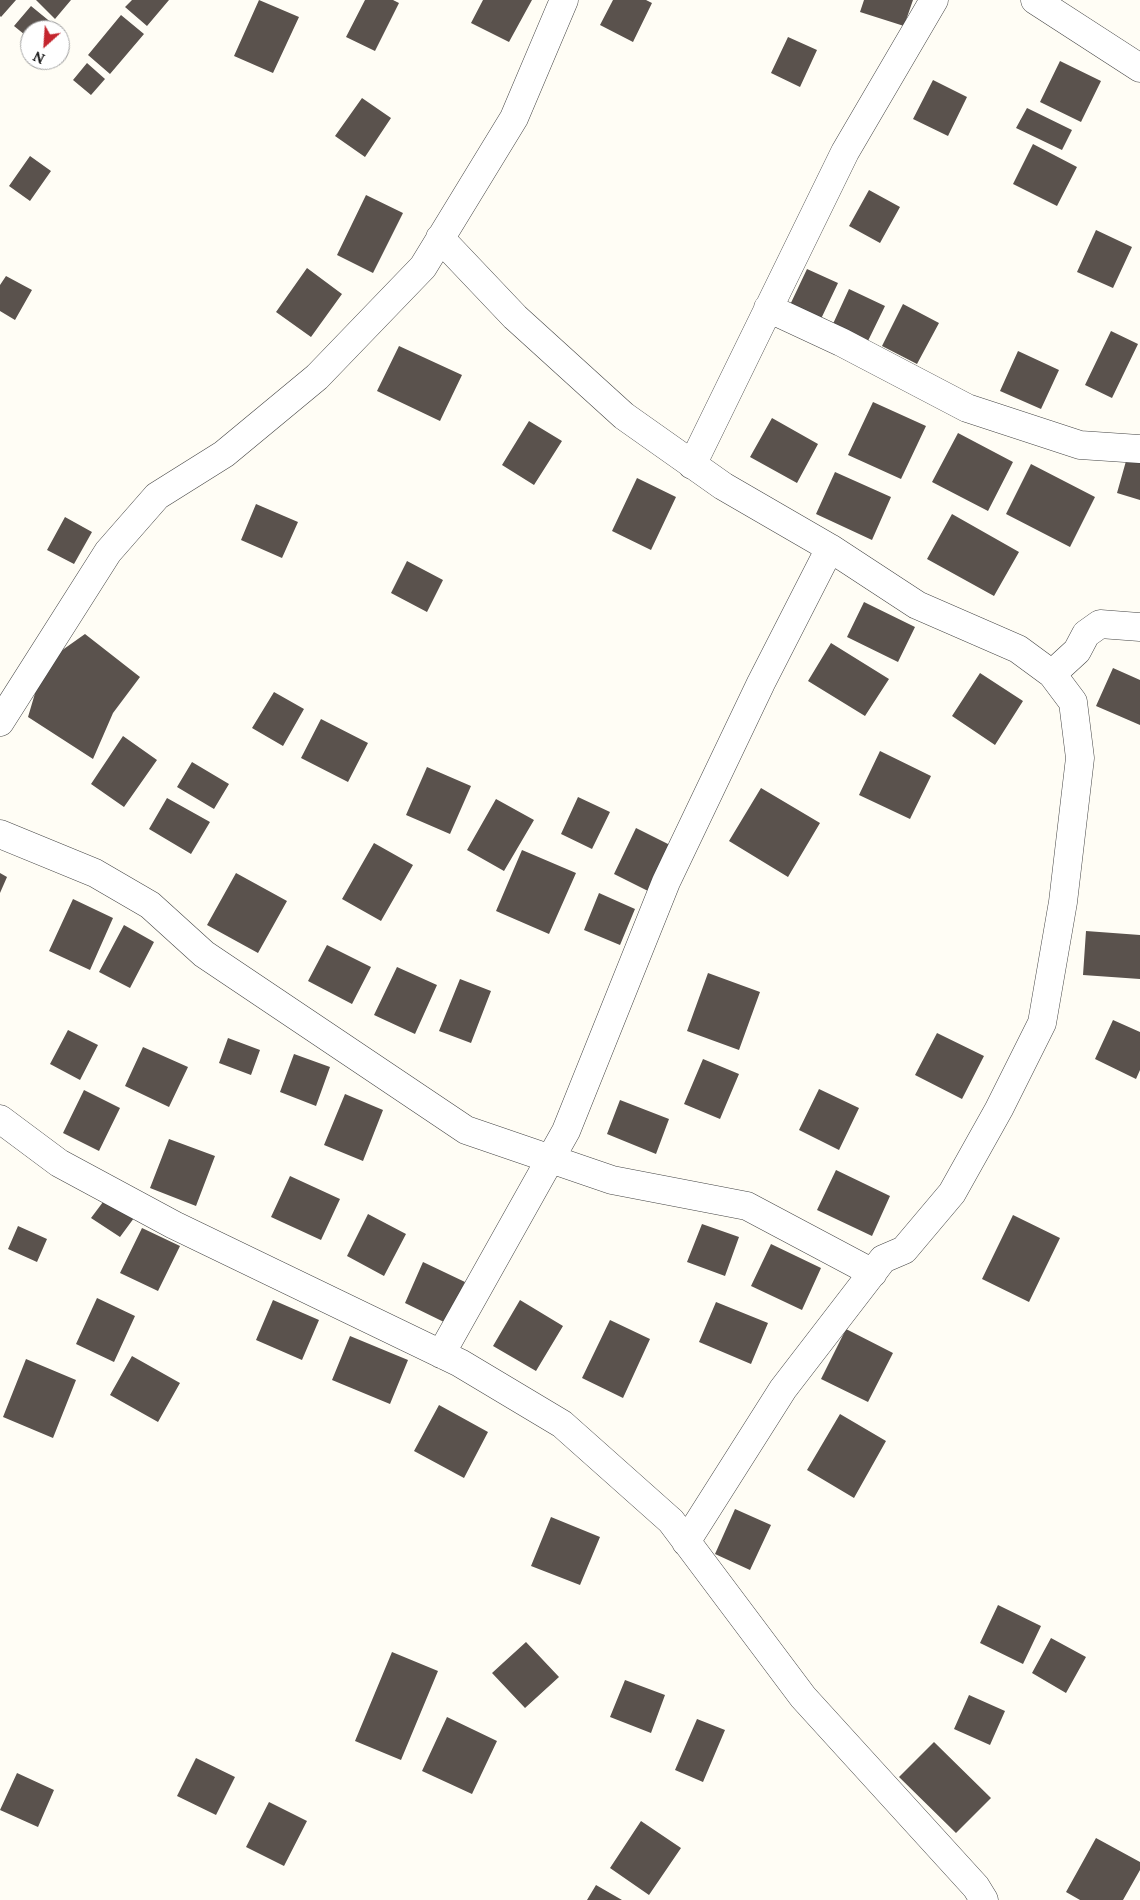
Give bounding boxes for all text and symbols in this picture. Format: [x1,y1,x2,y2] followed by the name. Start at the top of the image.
[20,20,70,70] north arrow
[30,47,48,68] text: N

